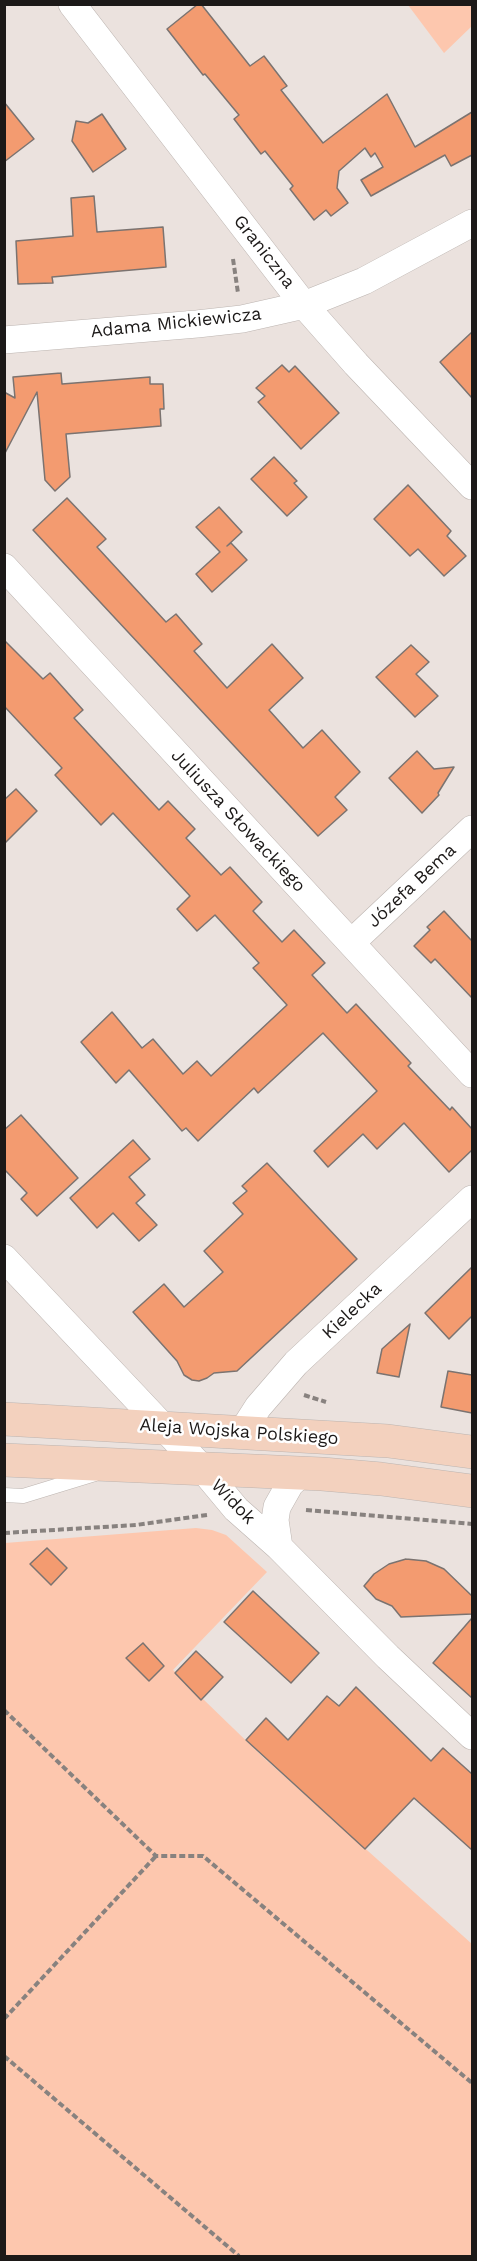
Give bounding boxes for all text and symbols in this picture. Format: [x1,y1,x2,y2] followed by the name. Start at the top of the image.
[229,211,299,293] street label: Graniczna
[89,303,263,343] street label: Adama Mickiewicza
[166,745,310,897] street label: Juliusza Słowackiego
[363,840,461,932] street label: Józefa Bema
[318,1278,386,1344] street label: Kielecka
[139,1414,339,1450] street label: Aleja Wojska Polskiego
[206,1475,260,1529] street label: Widok

